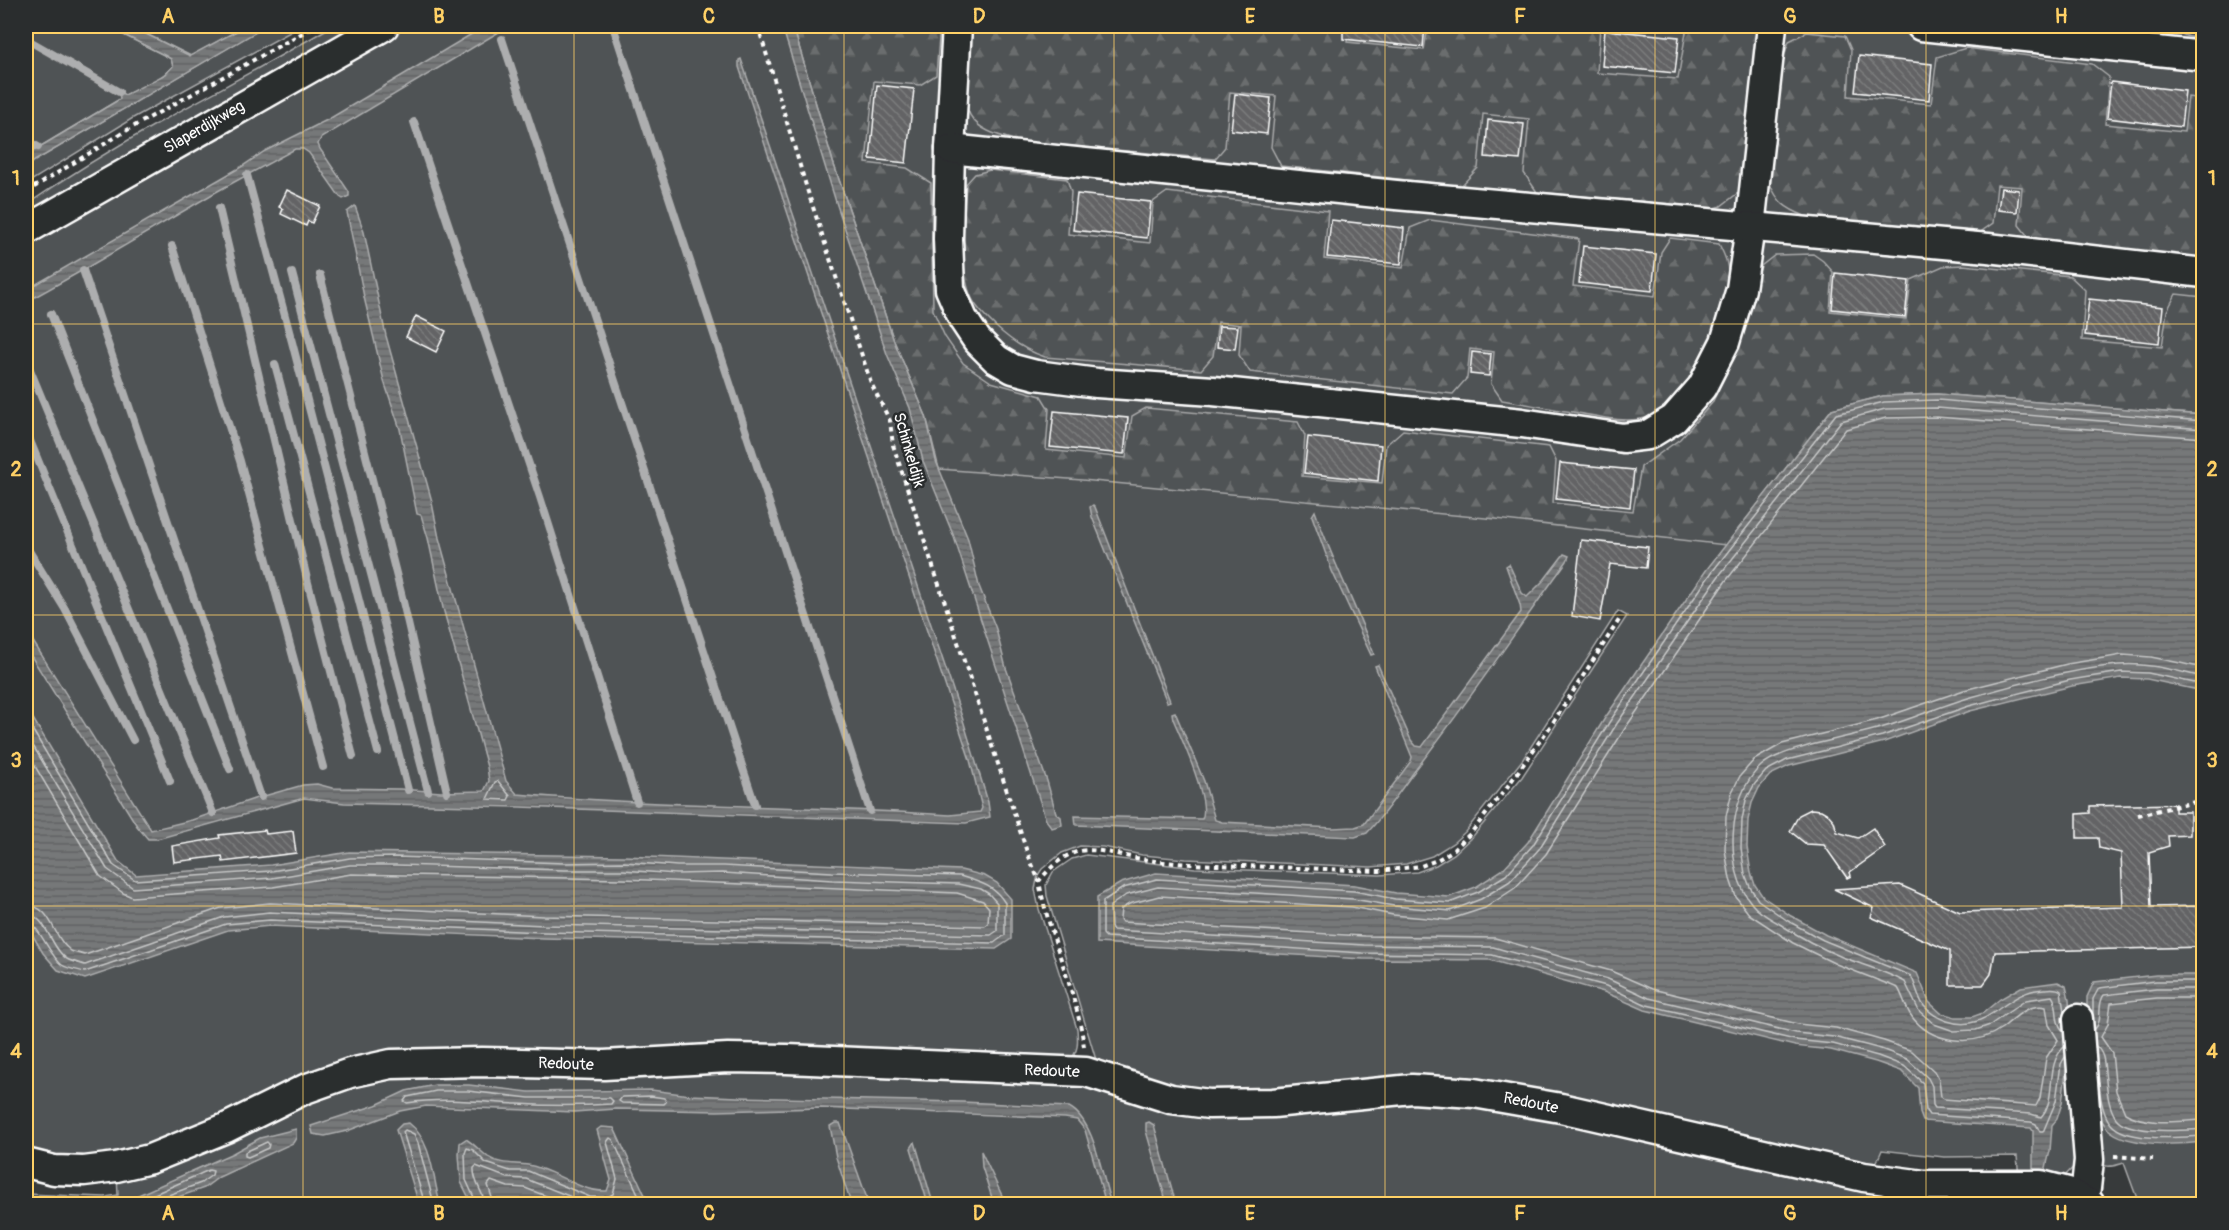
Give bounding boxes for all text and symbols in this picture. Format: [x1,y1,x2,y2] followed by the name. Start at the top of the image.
[162,4,175,29] text: A
[433,4,445,29] text: B
[703,4,715,29] text: C
[973,4,986,29] text: D
[1245,4,1256,29] text: E
[1514,4,1526,29] text: F
[1783,4,1797,29] text: G
[2055,4,2068,29] text: H
[160,96,248,158] street label: Slaperdijkweg
[12,166,20,191] text: 1
[2208,166,2216,191] text: 1
[889,410,929,490] street label: Schinkeldijk
[10,457,22,482] text: 2
[2206,457,2218,482] text: 2
[10,748,22,773] text: 3
[2206,748,2218,773] text: 3
[10,1039,22,1064] text: 4
[2206,1039,2218,1064] text: 4
[538,1053,594,1075] street label: Redoute
[1024,1060,1080,1082] street label: Redoute
[1502,1088,1560,1118] street label: Redoute
[162,1201,175,1226] text: A
[433,1201,445,1226] text: B
[703,1201,715,1226] text: C
[973,1201,986,1226] text: D
[1245,1201,1256,1226] text: E
[1514,1201,1526,1226] text: F
[1783,1201,1797,1226] text: G
[2055,1201,2068,1226] text: H

